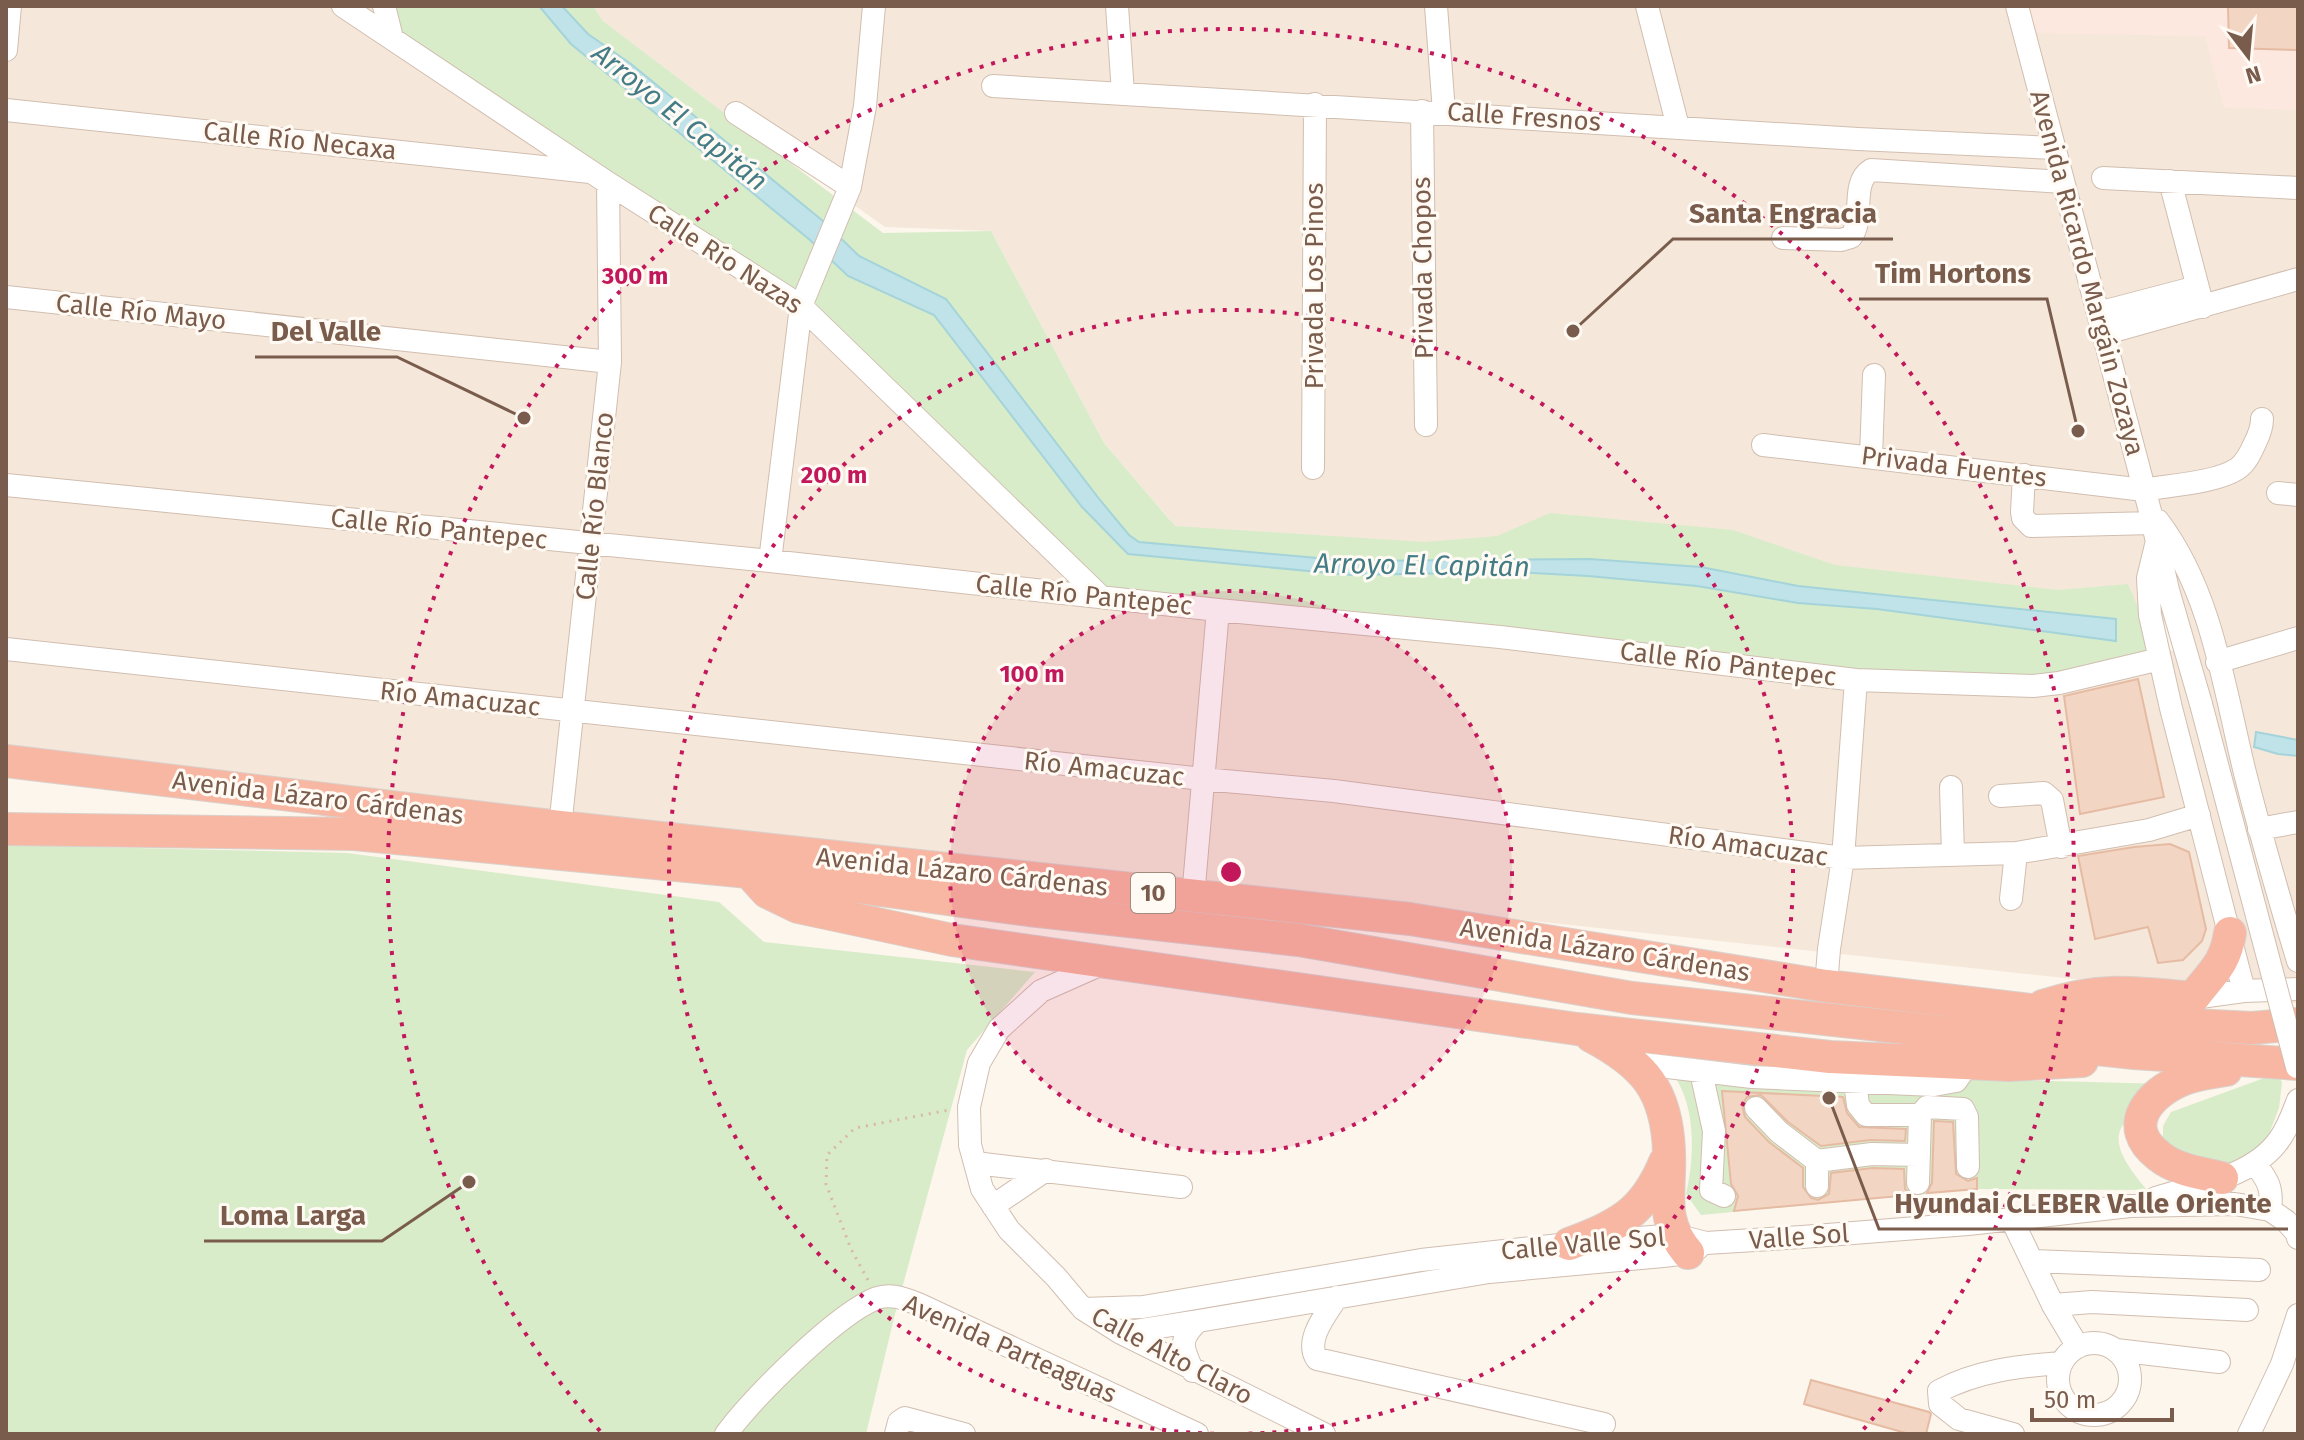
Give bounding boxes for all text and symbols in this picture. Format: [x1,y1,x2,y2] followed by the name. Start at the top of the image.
[2208,16,2288,96] north arrow
[585,36,774,198] water label: Arroyo El Capitán
[2243,60,2264,90] text: N
[2023,87,2151,459] street label: Avenida Ricardo Margáin Zozaya
[1446,96,1602,138] street label: Calle Fresnos
[202,115,398,167] street label: Calle Río Necaxa
[1406,176,1440,360] street label: Privada Chopos
[1299,183,1330,389] street label: Privada Los Pinos
[1673,187,1893,239] callout: Santa Engracia
[642,197,808,321] street label: Calle Río Nazas
[1689,197,1877,230] text: Santa Engracia
[1859,247,2047,299] callout: Tim Hortons
[1875,257,2031,290] text: Tim Hortons
[601,262,668,290] text: 300 m
[54,288,228,336] street label: Calle Río Mayo
[255,305,397,357] callout: Del Valle
[271,315,381,348] text: Del Valle
[570,410,620,602] street label: Calle Río Blanco
[1859,440,2049,494] street label: Privada Fuentes
[801,461,867,489] text: 200 m
[329,502,549,556] street label: Calle Río Pantepec
[1313,547,1530,583] water label: Arroyo El Capitán
[974,568,1194,622] street label: Calle Río Pantepec
[1618,635,1838,693] street label: Calle Río Pantepec
[999,660,1065,688] text: 100 m
[378,675,542,723] street label: Río Amacuzac
[1022,745,1186,793] street label: Río Amacuzac
[171,765,465,831] street label: Avenida Lázaro Cárdenas
[1666,819,1830,873] street label: Río Amacuzac
[815,841,1109,903] street label: Avenida Lázaro Cárdenas
[1217,858,1245,886] centre of rings
[1131,873,1175,913] road number: 10
[1458,912,1752,988] street label: Avenida Lázaro Cárdenas
[1879,1177,2288,1229] callout: Hyundai CLEBER Valle Oriente
[1894,1187,2272,1220] text: Hyundai CLEBER Valle Oriente
[204,1189,382,1241] callout: Loma Larga
[220,1199,366,1232] text: Loma Larga
[1748,1218,1851,1256] street label: Valle Sol
[1500,1221,1667,1267] street label: Calle Valle Sol
[899,1288,1121,1410] street label: Avenida Parteaguas
[1086,1300,1258,1412] street label: Calle Alto Claro
[2032,1372,2172,1422] scale bar
[2044,1386,2096,1414] text: 50 m

